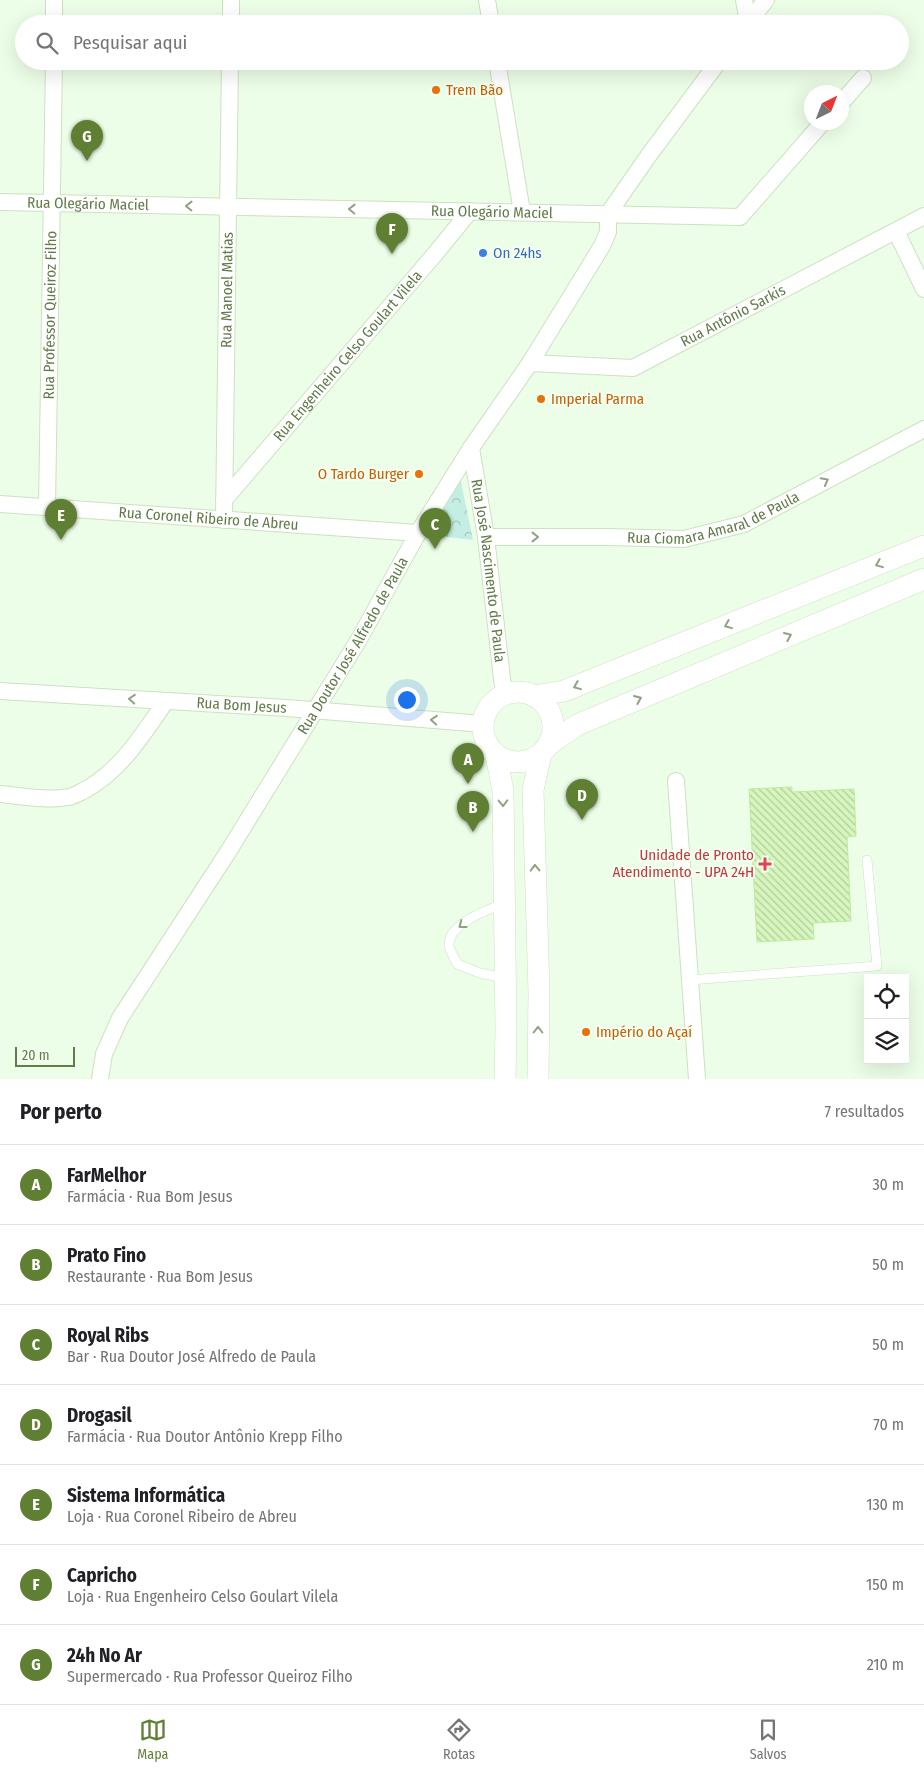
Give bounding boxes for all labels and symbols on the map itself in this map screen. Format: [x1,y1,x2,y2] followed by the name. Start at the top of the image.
[446,81,503,99] place label: Trem Bão
[430,84,442,96] marker: Trem Bão
[804,85,849,130] north arrow
[71,120,103,161] pin: G
[27,194,149,214] street label: Rua Olegário Maciel
[185,200,193,211] one-way arrow
[431,202,553,222] street label: Rua Olegário Maciel
[347,203,355,214] one-way arrow
[376,213,408,254] pin: F
[40,230,60,399] street label: Rua Professor Queiroz Filho
[217,232,237,348] street label: Rua Manoel Matias
[493,244,542,262] place label: On 24hs
[477,247,489,259] marker: On 24hs
[270,267,426,445] street label: Rua Engenheiro Celso Goulart Vilela
[678,281,788,350] street label: Rua Antônio Sarkis
[551,390,644,408] place label: Imperial Parma
[535,393,547,405] marker: Imperial Parma
[318,465,410,483] place label: O Tardo Burger
[413,468,425,480] marker: O Tardo Burger
[820,477,829,487] one-way arrow
[467,478,509,663] street label: Rua José Nascimento de Paula
[627,488,802,548] street label: Rua Ciomara Amaral de Paula
[45,499,77,540] pin: E
[118,503,299,534] street label: Rua Coronel Ribeiro de Abreu
[419,508,451,549] pin: C
[531,532,539,542] one-way arrow
[294,554,412,738] street label: Rua Doutor José Alfredo de Paula
[875,558,884,569] one-way arrow
[724,619,733,629] one-way arrow
[783,632,791,642] one-way arrow
[573,679,582,690] one-way arrow
[394,687,420,713] your location
[128,693,136,704] one-way arrow
[196,694,287,717] street label: Rua Bom Jesus
[633,695,642,706] one-way arrow
[430,715,438,726] one-way arrow
[452,743,484,784] pin: A
[566,779,598,820] pin: D
[457,791,489,832] pin: B
[498,800,508,808] one-way arrow
[612,846,754,881] place label: Unidade de Pronto Atendimento - UPA 24H
[758,857,772,871] marker: Unidade de Pronto Atendimento - UPA 24H
[530,864,541,872] one-way arrow
[458,919,468,928] one-way arrow
[596,1023,692,1041] place label: Império do Açaí
[533,1026,543,1034] one-way arrow
[580,1026,592,1038] marker: Império do Açaí
[15,1044,75,1067] scale bar

